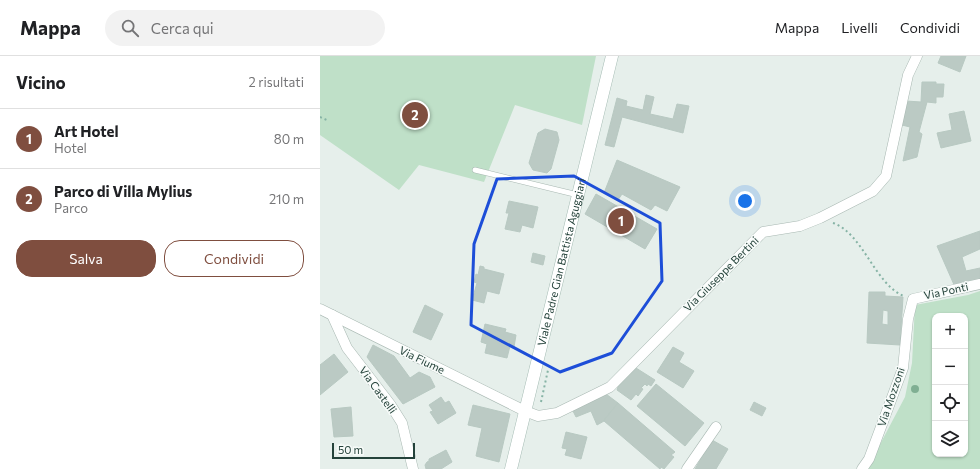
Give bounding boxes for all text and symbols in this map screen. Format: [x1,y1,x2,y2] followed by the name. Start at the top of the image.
[105,10,385,46] search box
[20,16,81,39] text: Mappa
[119,17,141,39] icon: search
[151,19,214,37] text: Cerca qui
[775,19,819,36] text: Mappa
[841,19,878,36] text: Livelli
[900,19,960,36] text: Condividi
[16,72,66,93] text: Vicino
[248,74,304,90] text: 2 risultati
[402,100,428,130] pin: 2
[54,122,119,140] text: Art Hotel
[26,131,32,147] text: 1
[274,131,304,147] text: 80 m
[54,140,87,156] text: Hotel
[534,176,588,347] street label: Viale Padre Gian Battista Aguggiari
[54,182,192,200] text: Parco di Villa Mylius
[25,191,33,207] text: 2
[269,191,304,207] text: 210 m
[735,191,755,211] your location
[54,200,88,216] text: Parco
[608,206,634,236] pin: 1
[680,233,761,314] street label: Via Giuseppe Bertini
[16,240,156,277] button: Salva
[164,240,304,277] button: Condividi
[922,279,970,302] street label: Via Ponti
[932,313,968,457] map controls
[932,313,968,349] button: +
[397,343,447,376] street label: Via Fiume
[932,349,968,385] button: −
[357,364,400,416] street label: Via Castelli
[874,365,907,428] street label: Via Mozzoni
[932,385,968,421] button: locate
[932,421,968,457] button: layers
[332,441,415,460] scale bar
[338,443,363,456] text: 50 m

